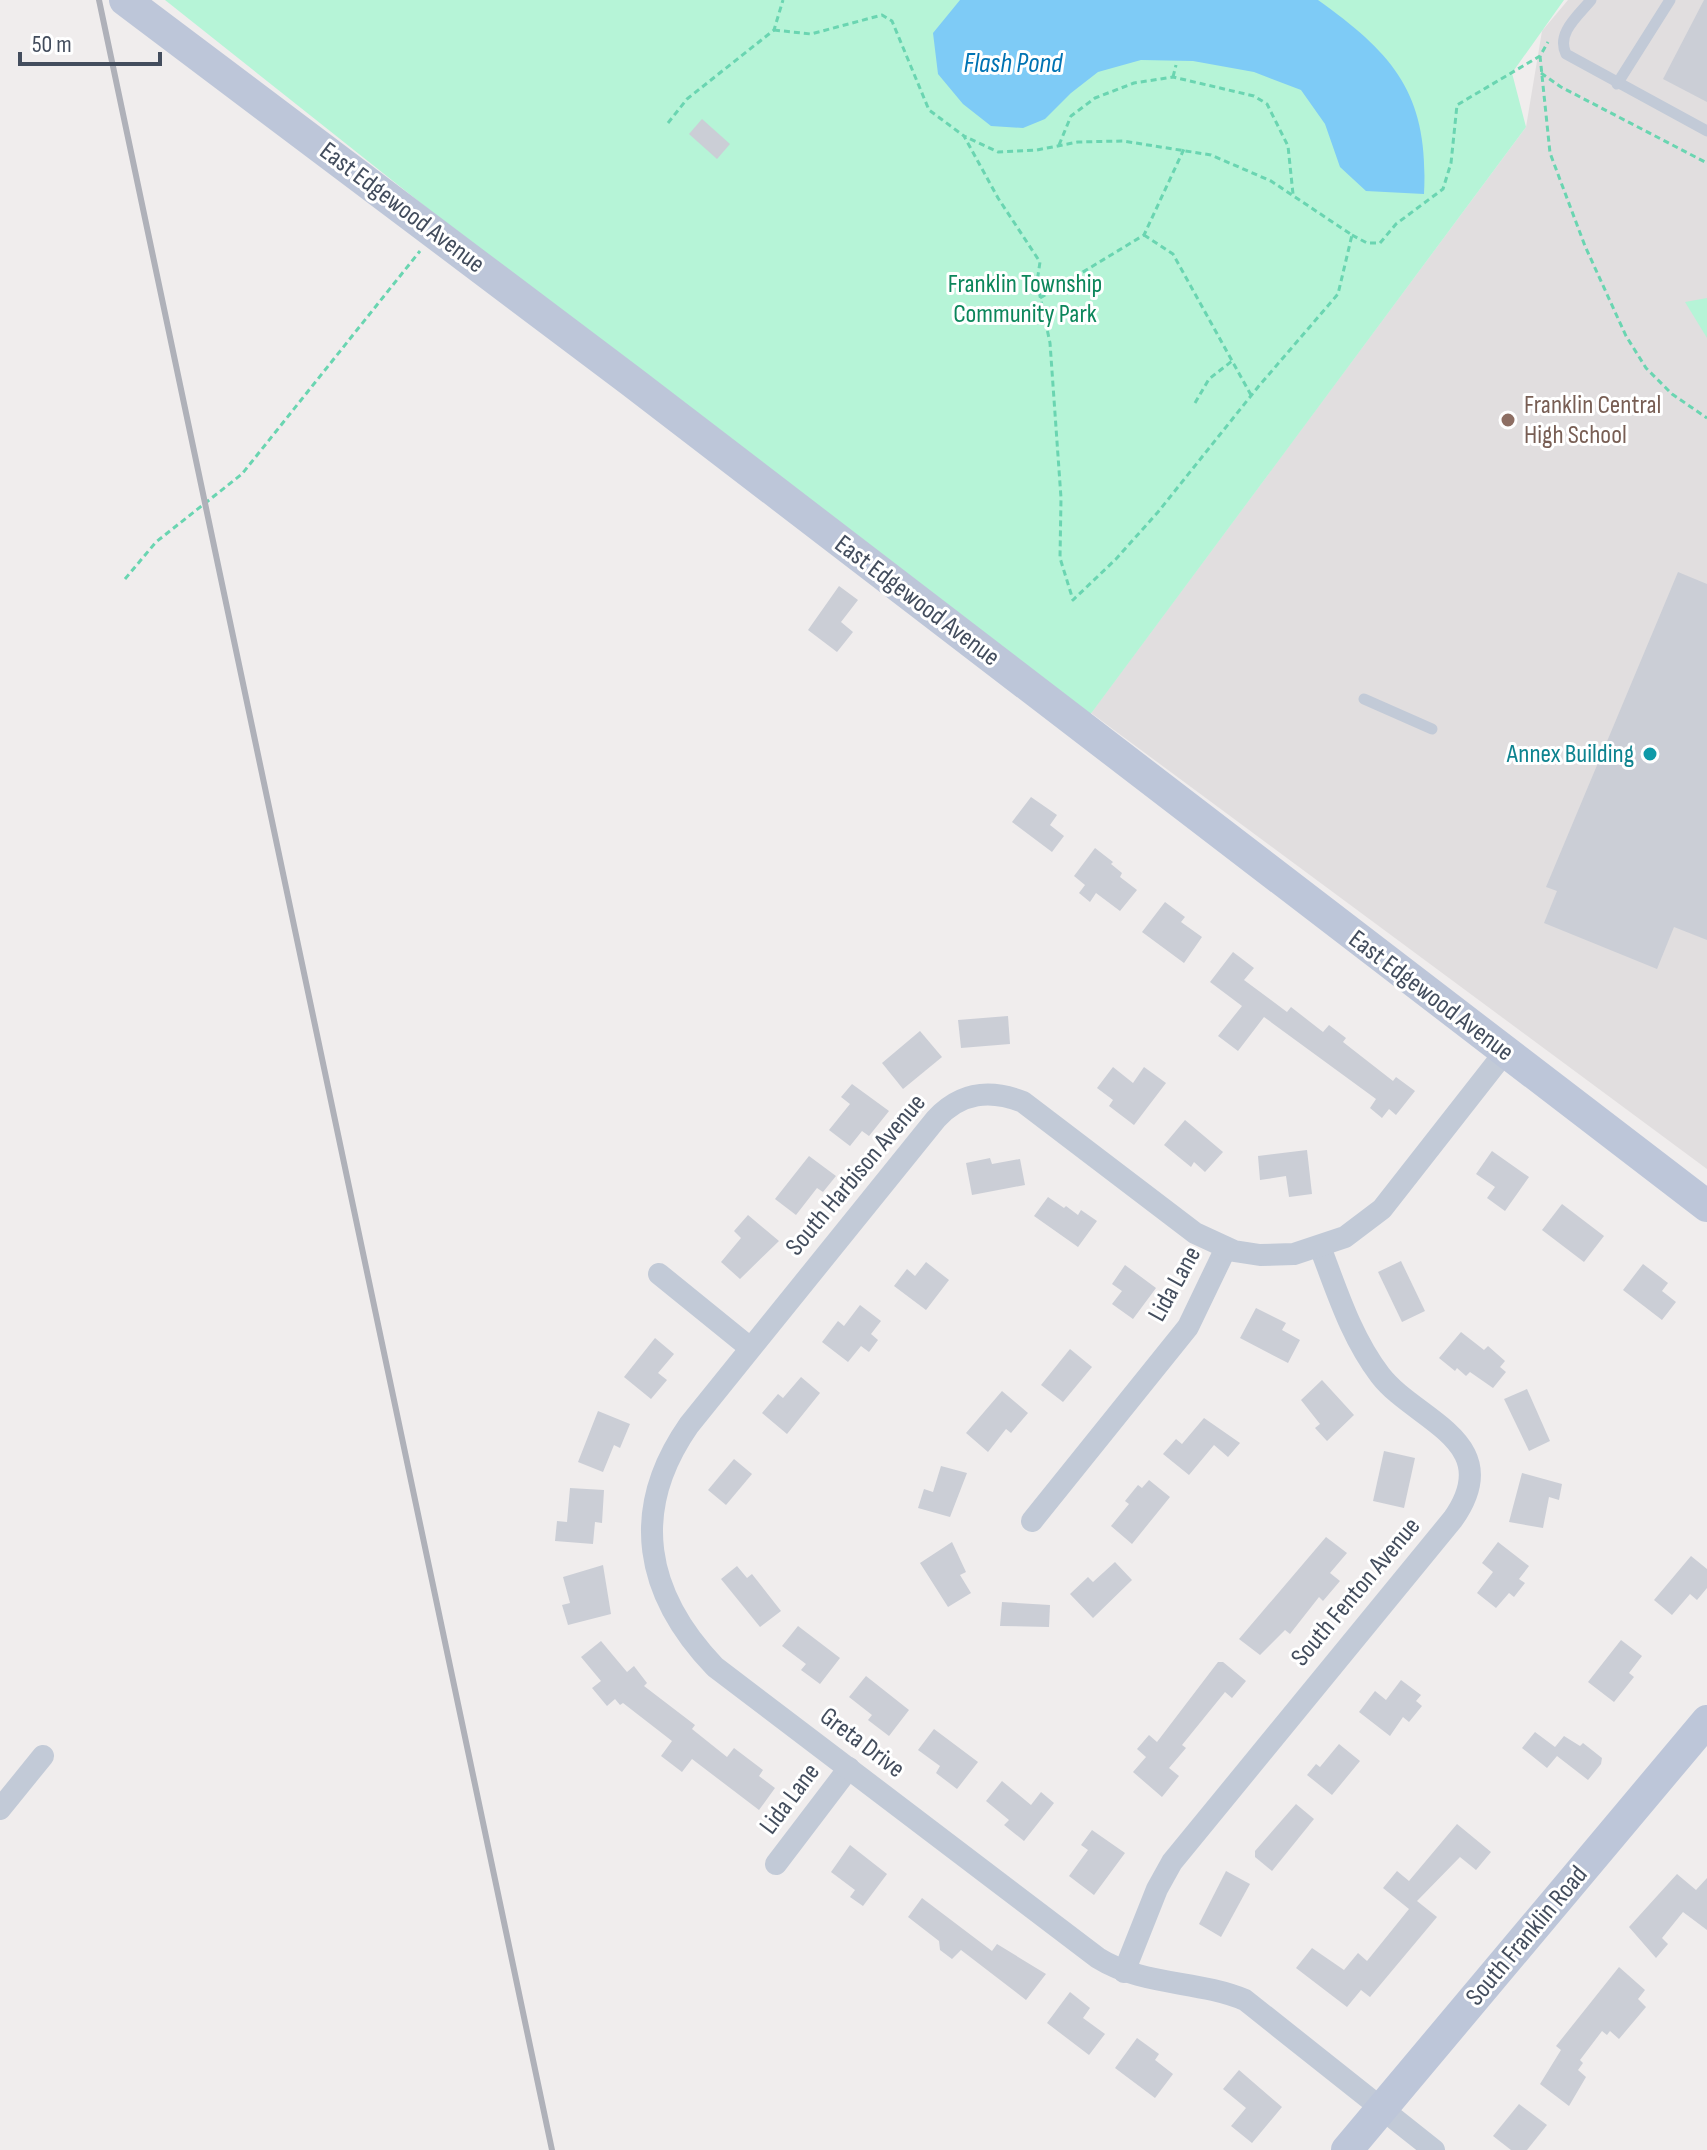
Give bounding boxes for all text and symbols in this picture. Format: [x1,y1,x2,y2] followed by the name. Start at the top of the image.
[20,16,160,66] scale bar
[32,30,72,59] text: 50 m
[964,47,1064,80] water label: Flash Pond
[313,136,491,280] street label: East Edgewood Avenue
[948,269,1102,330] park label: Franklin Township Community Park
[1524,390,1661,451] place label: Franklin Central High School
[1499,411,1517,429] marker: Franklin Central High School
[828,529,1006,673] street label: East Edgewood Avenue
[1506,739,1634,770] place label: Annex Building
[1641,745,1659,763] marker: Annex Building
[1342,924,1520,1068] street label: East Edgewood Avenue
[779,1088,933,1262] street label: South Harbison Avenue
[1142,1241,1208,1327] street label: Lida Lane
[1285,1511,1427,1673] street label: South Fenton Avenue
[814,1701,910,1785] street label: Greta Drive
[753,1757,827,1841] street label: Lida Lane
[1460,1860,1594,2012] street label: South Franklin Road

